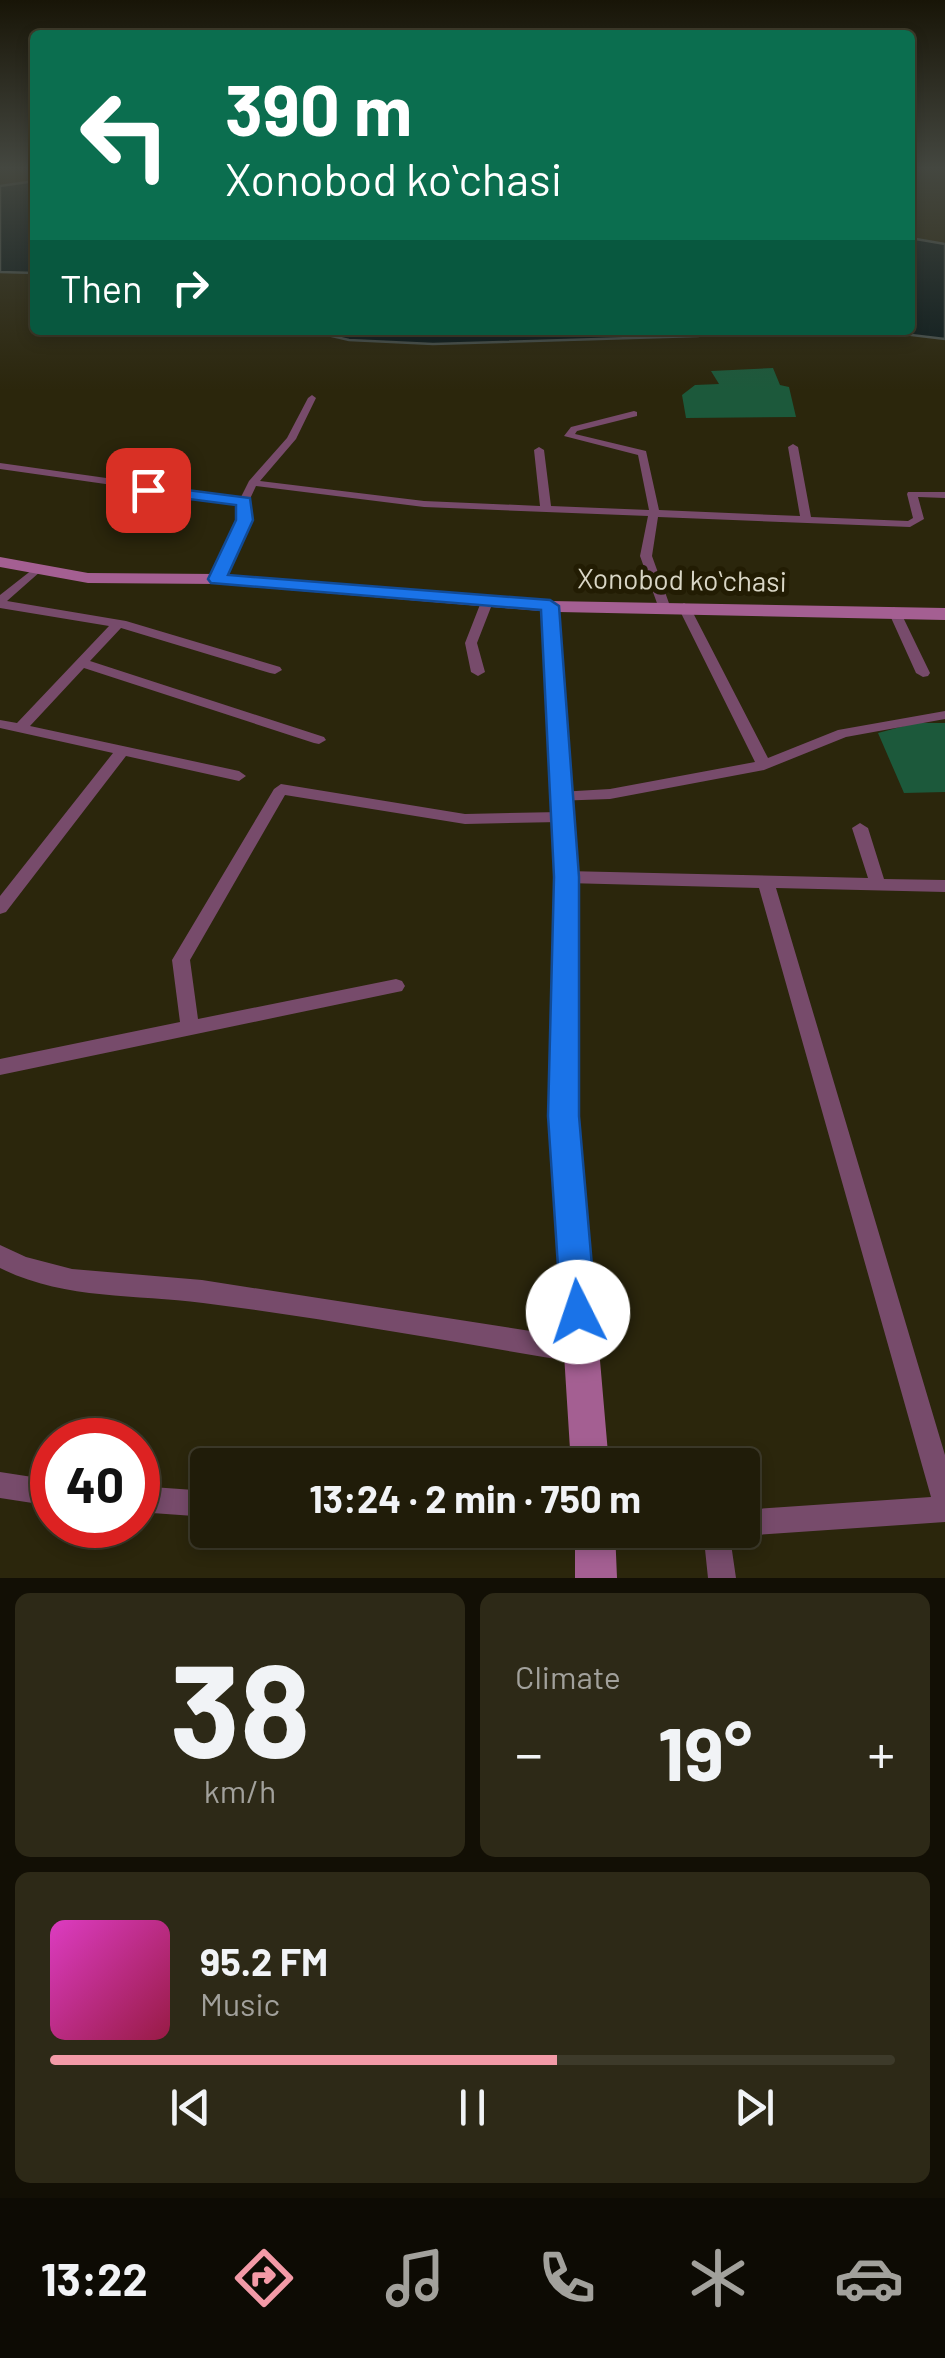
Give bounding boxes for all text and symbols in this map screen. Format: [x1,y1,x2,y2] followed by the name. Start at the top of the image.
[225,66,412,150] text: 390 m
[60,70,190,200] icon: left
[225,151,562,205] text: Xonobod koʻchasi
[163,260,218,315] icon: right
[60,265,143,311] text: Then
[106,448,191,533] pin
[121,463,176,518] icon: arrive
[577,560,787,598] street label: Xonobod koʻchasi
[526,1260,630,1364] position arrow
[30,1418,160,1548] speed limit sign: 40
[309,1475,641,1521] text: 13:24 · 2 min · 750 m
[170,1628,310,1784] text: 38
[515,1657,621,1695] text: Climate
[658,1706,752,1796] text: 19°
[515,1719,543,1785] text: −
[867,1719,895,1785] text: +
[204,1771,276,1809] text: km/h
[200,1938,328,1984] text: 95.2 FM
[200,1984,280,2022] text: Music
[163,2080,218,2135] icon: previous
[445,2080,500,2135] icon: pause
[727,2080,782,2135] icon: next
[229,2243,299,2313] icon: directions
[380,2243,450,2313] icon: music
[532,2243,602,2313] icon: phone
[683,2243,753,2313] icon: climate
[834,2243,904,2313] icon: car
[41,2251,148,2305] text: 13:22

